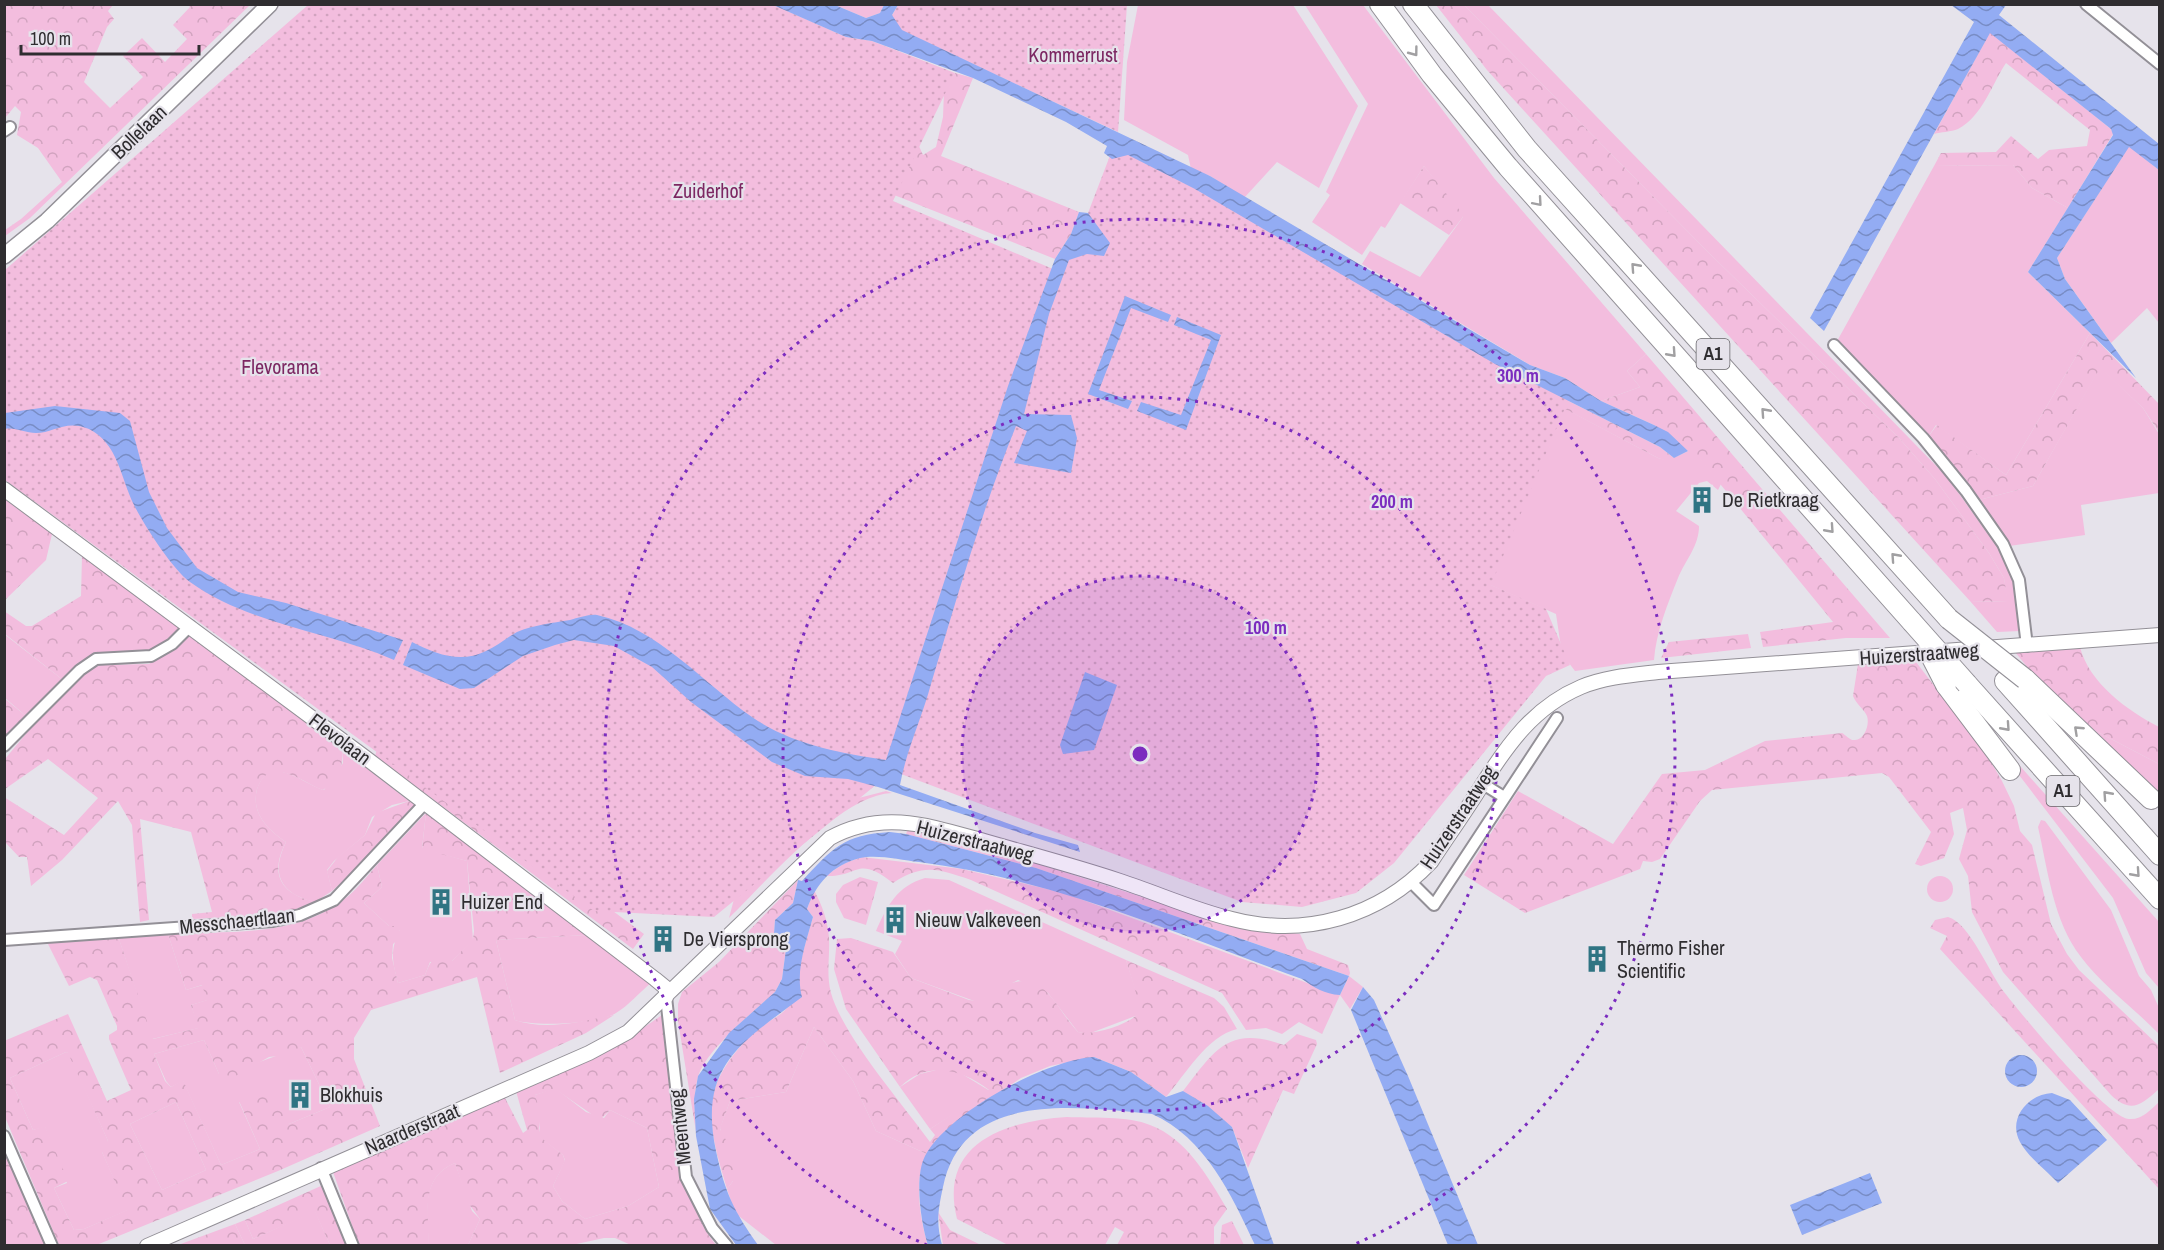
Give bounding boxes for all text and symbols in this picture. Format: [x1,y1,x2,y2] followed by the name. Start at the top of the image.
[21,18,200,56] scale bar
[30,26,71,51] text: 100 m
[1028,41,1118,68] park label: Kommerrust
[1407,45,1418,56] one-way arrow
[105,98,172,165] street label: Bollelaan
[673,177,744,204] park label: Zuiderhof
[1531,195,1542,206] one-way arrow
[1631,263,1642,273] one-way arrow
[1696,339,1730,369] road number: A1
[1665,346,1676,357] one-way arrow
[241,353,319,380] park label: Flevorama
[1497,363,1539,388] text: 300 m
[1761,408,1772,419] one-way arrow
[1687,485,1717,515] building icon: De Rietkraag
[1722,486,1819,513] place label: De Rietkraag
[1371,489,1413,514] text: 200 m
[1823,523,1834,533] one-way arrow
[1891,554,1902,564] one-way arrow
[1245,615,1287,640] text: 100 m
[1858,636,1979,671] street label: Huizerstraatweg
[304,706,377,771] street label: Flevolaan
[1999,720,2010,731] one-way arrow
[2074,727,2085,738] one-way arrow
[1130,744,1150,764] centre of rings
[1413,760,1502,874] street label: Huizerstraatweg
[2046,776,2080,806] road number: A1
[2103,791,2114,802] one-way arrow
[914,813,1036,868] street label: Huizerstraatweg
[2129,866,2140,876] one-way arrow
[426,887,456,917] building icon: Huizer End
[461,888,543,915] place label: Huizer End
[178,901,296,940] street label: Messchaertlaan
[880,905,910,935] building icon: Nieuw Valkeveen
[915,906,1041,933] place label: Nieuw Valkeveen
[648,924,678,954] building icon: De Viersprong
[683,925,788,952] place label: De Viersprong
[1617,934,1725,984] place label: Thermo Fisher Scientific
[1582,944,1612,974] building icon: Thermo Fisher Scientific
[285,1080,315,1110] building icon: Blokhuis
[320,1081,383,1108] place label: Blokhuis
[662,1088,697,1166] street label: Meentweg
[360,1096,464,1161] street label: Naarderstraat

